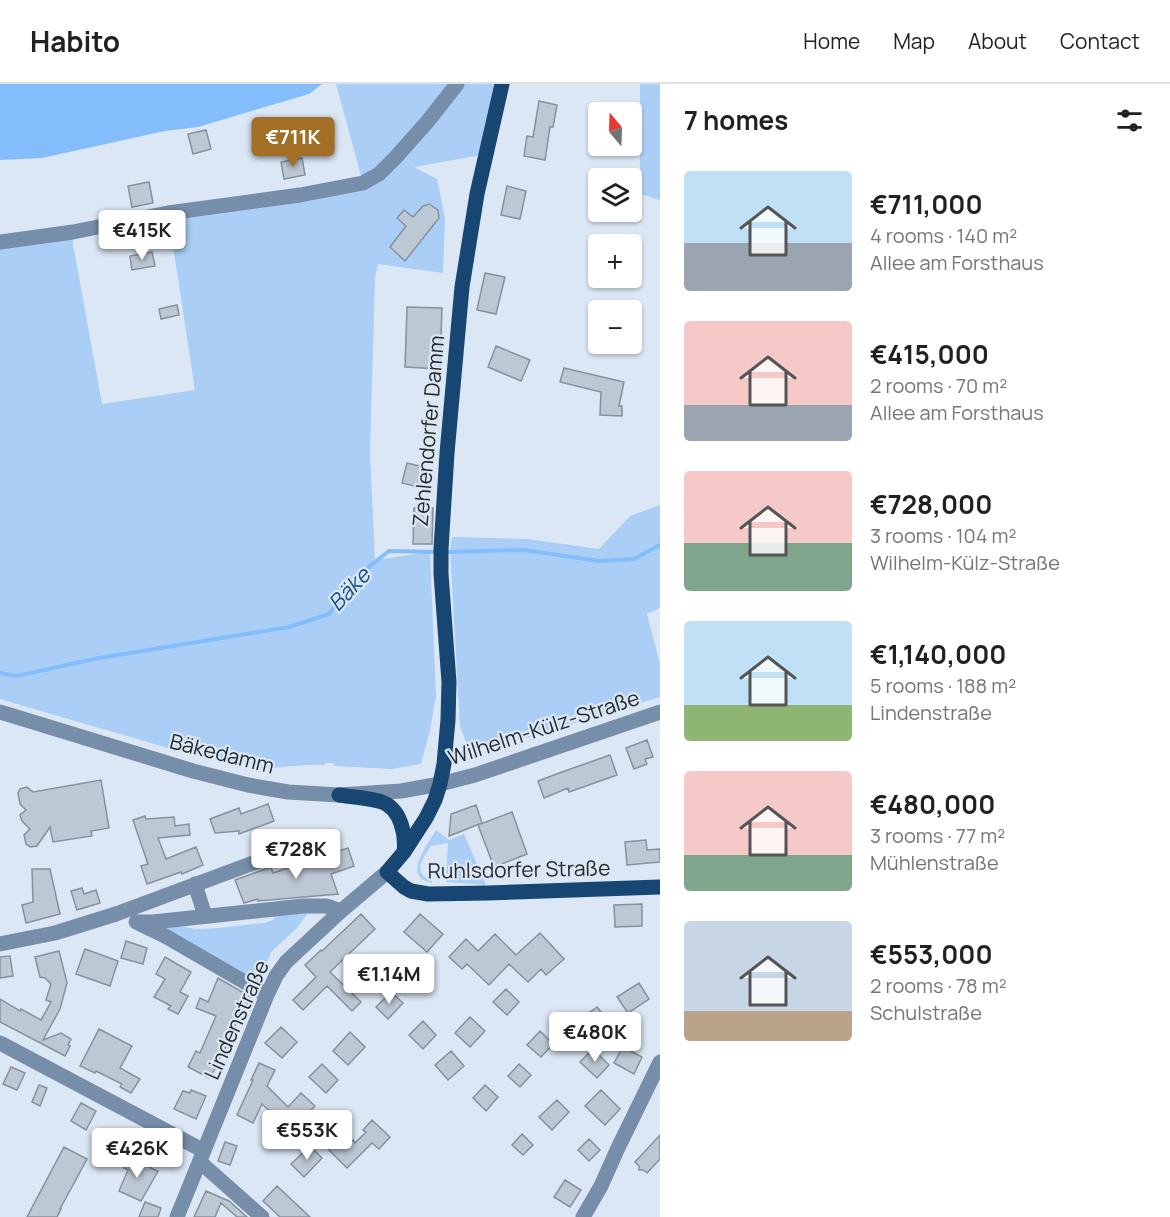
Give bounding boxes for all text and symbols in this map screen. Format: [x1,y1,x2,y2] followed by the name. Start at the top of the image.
[30,22,120,60] text: Habito
[803,27,860,55] text: Home
[893,27,935,55] text: Map
[968,27,1027,55] text: About
[1060,27,1140,55] text: Contact
[588,102,642,156] north arrow
[588,102,642,354] map controls
[684,102,788,138] text: 7 homes
[1113,104,1146,137] icon: filters
[251,117,335,168] pin: €711K
[266,123,320,150] text: €711K
[588,168,642,222] button: layers
[870,186,983,222] text: €711,000
[732,195,804,267] icon: home
[100,210,184,261] pin: €415K
[113,216,171,243] text: €415K
[870,222,1017,249] text: 4 rooms · 140 m²
[588,234,642,288] button: +
[870,249,1044,276] text: Allee am Forsthaus
[588,300,642,354] button: −
[406,334,450,528] street label: Zehlendorfer Damm
[870,336,989,372] text: €415,000
[732,345,804,417] icon: home
[870,372,1007,399] text: 2 rooms · 70 m²
[870,399,1044,426] text: Allee am Forsthaus
[870,486,992,522] text: €728,000
[732,495,804,567] icon: home
[870,522,1016,549] text: 3 rooms · 104 m²
[870,549,1060,576] text: Wilhelm-Külz-Straße
[321,560,378,617] water label: Bäke
[870,636,1006,672] text: €1,140,000
[732,645,804,717] icon: home
[870,672,1016,699] text: 5 rooms · 188 m²
[445,683,643,771] street label: Wilhelm-Külz-Straße
[870,699,992,726] text: Lindenstraße
[167,727,277,780] street label: Bäkedamm
[870,786,995,822] text: €480,000
[732,795,804,867] icon: home
[870,822,1005,849] text: 3 rooms · 77 m²
[254,829,338,880] pin: €728K
[265,835,327,862] text: €728K
[870,849,999,876] text: Mühlenstraße
[427,853,611,885] street label: Ruhlsdorfer Straße
[870,936,993,972] text: €553,000
[732,945,804,1017] icon: home
[340,954,438,1005] pin: €1.14M
[197,955,275,1084] street label: Lindenstraße
[357,960,421,987] text: €1.14M
[870,972,1007,999] text: 2 rooms · 78 m²
[870,999,982,1026] text: Schulstraße
[553,1012,637,1063] pin: €480K
[563,1018,627,1045] text: €480K
[265,1110,349,1161] pin: €553K
[276,1116,338,1143] text: €553K
[95,1128,179,1179] pin: €426K
[106,1134,168,1161] text: €426K

